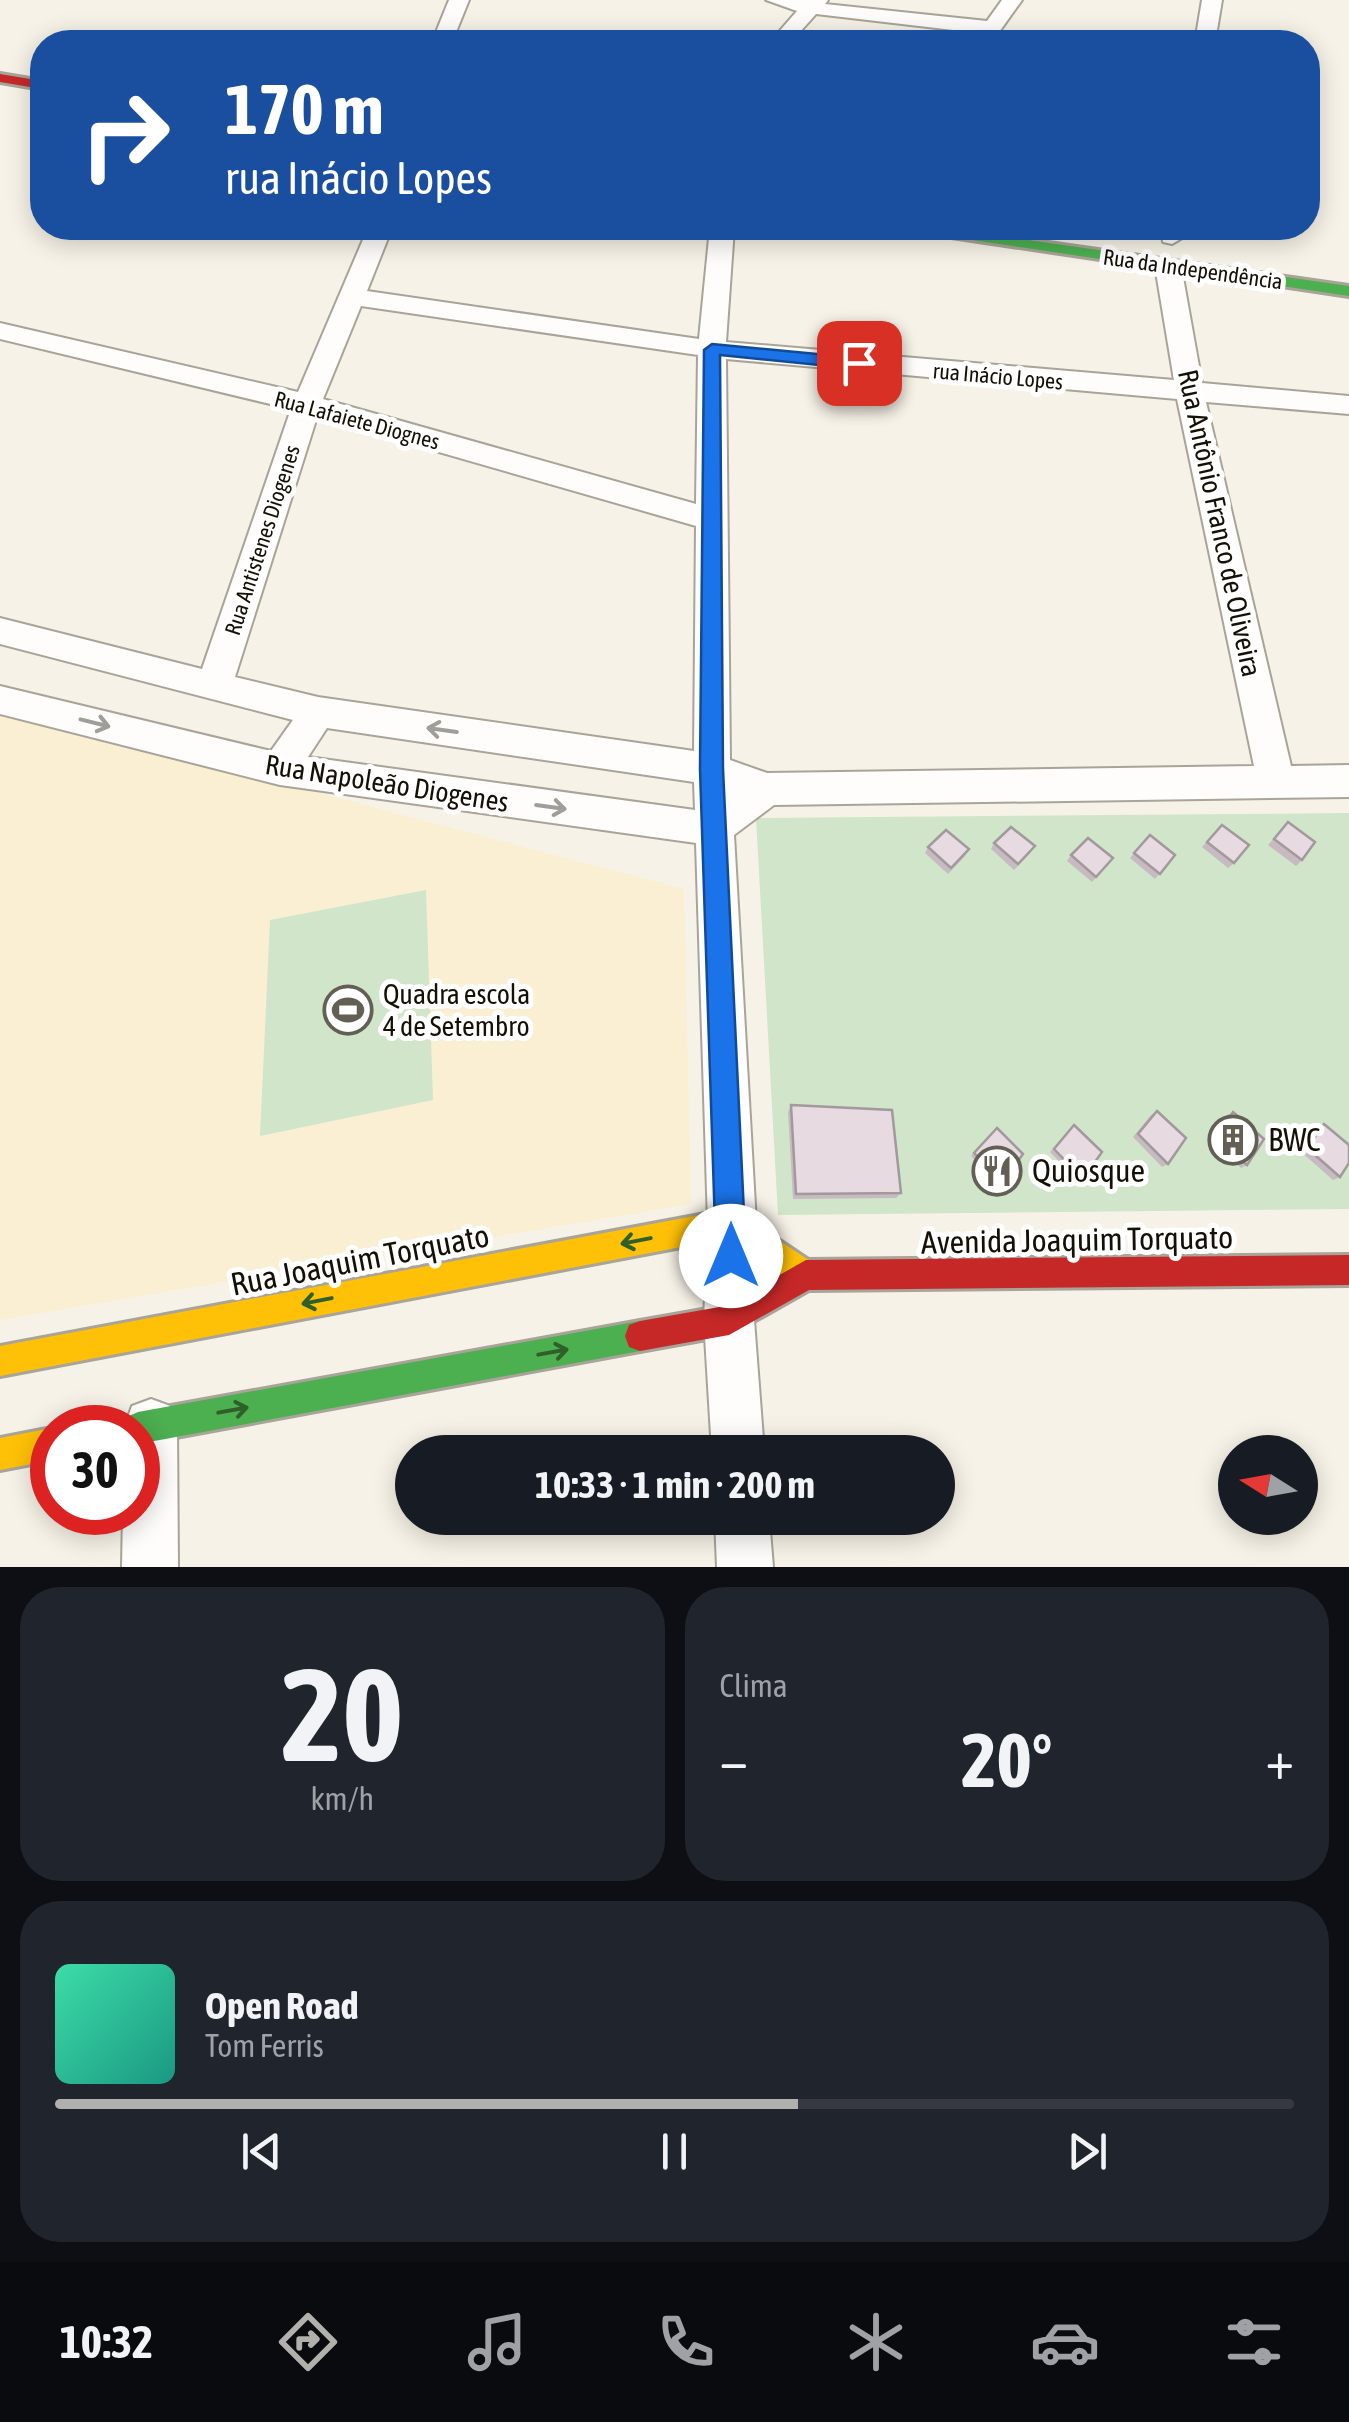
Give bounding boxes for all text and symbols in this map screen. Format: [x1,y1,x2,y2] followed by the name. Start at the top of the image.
[225,69,384,149] text: 170 m
[60,70,190,200] icon: right
[225,152,492,204] text: rua Inácio Lopes
[1102,244,1284,294] street label: Rua da Independência
[817,321,902,406] pin
[832,336,887,391] icon: arrive
[932,357,1064,395] street label: rua Inácio Lopes
[1172,367,1268,679] street label: Rua Antônio Franco de Oliveira
[272,385,443,455] street label: Rua Lafaiete Diognes
[219,442,305,638] street label: Rua Antistenes Diogenes
[78,715,110,733] one-way arrow
[426,720,459,738] one-way arrow
[263,748,511,818] street label: Rua Napoleão Diogenes
[535,798,567,817] one-way arrow
[383,978,530,1042] place label: Quadra escola 4 de Setembro
[322,984,374,1036] sports icon: Quadra escola 4 de Setembro
[1207,1114,1259,1166] building icon: BWC
[1268,1121,1320,1158] place label: BWC
[971,1145,1023,1197] restaurant icon: Quiosque
[1032,1152,1145,1189] place label: Quiosque
[679,1204,783,1308] position arrow
[228,1216,492,1303] street label: Rua Joaquim Torquato
[921,1218,1233,1261] street label: Avenida Joaquim Torquato
[621,1233,653,1252] one-way arrow
[302,1293,334,1312] one-way arrow
[536,1342,569,1361] one-way arrow
[217,1400,249,1419] one-way arrow
[30,1405,160,1535] speed limit sign: 30
[1218,1435,1318,1535] north arrow
[1218,1435,1318,1535] map controls
[535,1463,815,1506] text: 10:33 · 1 min · 200 m
[281,1640,403,1789] text: 20
[720,1667,788,1704] text: Clima
[961,1717,1052,1803] text: 20°
[720,1728,748,1791] text: −
[1265,1728,1294,1791] text: +
[311,1780,374,1817] text: km/h
[205,1984,359,2027] text: Open Road
[205,2027,324,2064] text: Tom Ferris
[234,2124,289,2179] icon: previous
[647,2124,702,2179] icon: pause
[1060,2124,1115,2179] icon: next
[273,2307,343,2377] icon: directions
[462,2307,532,2377] icon: music
[651,2307,721,2377] icon: phone
[841,2307,911,2377] icon: climate
[1030,2307,1100,2377] icon: car
[1219,2307,1289,2377] icon: filters
[60,2316,153,2368] text: 10:32

